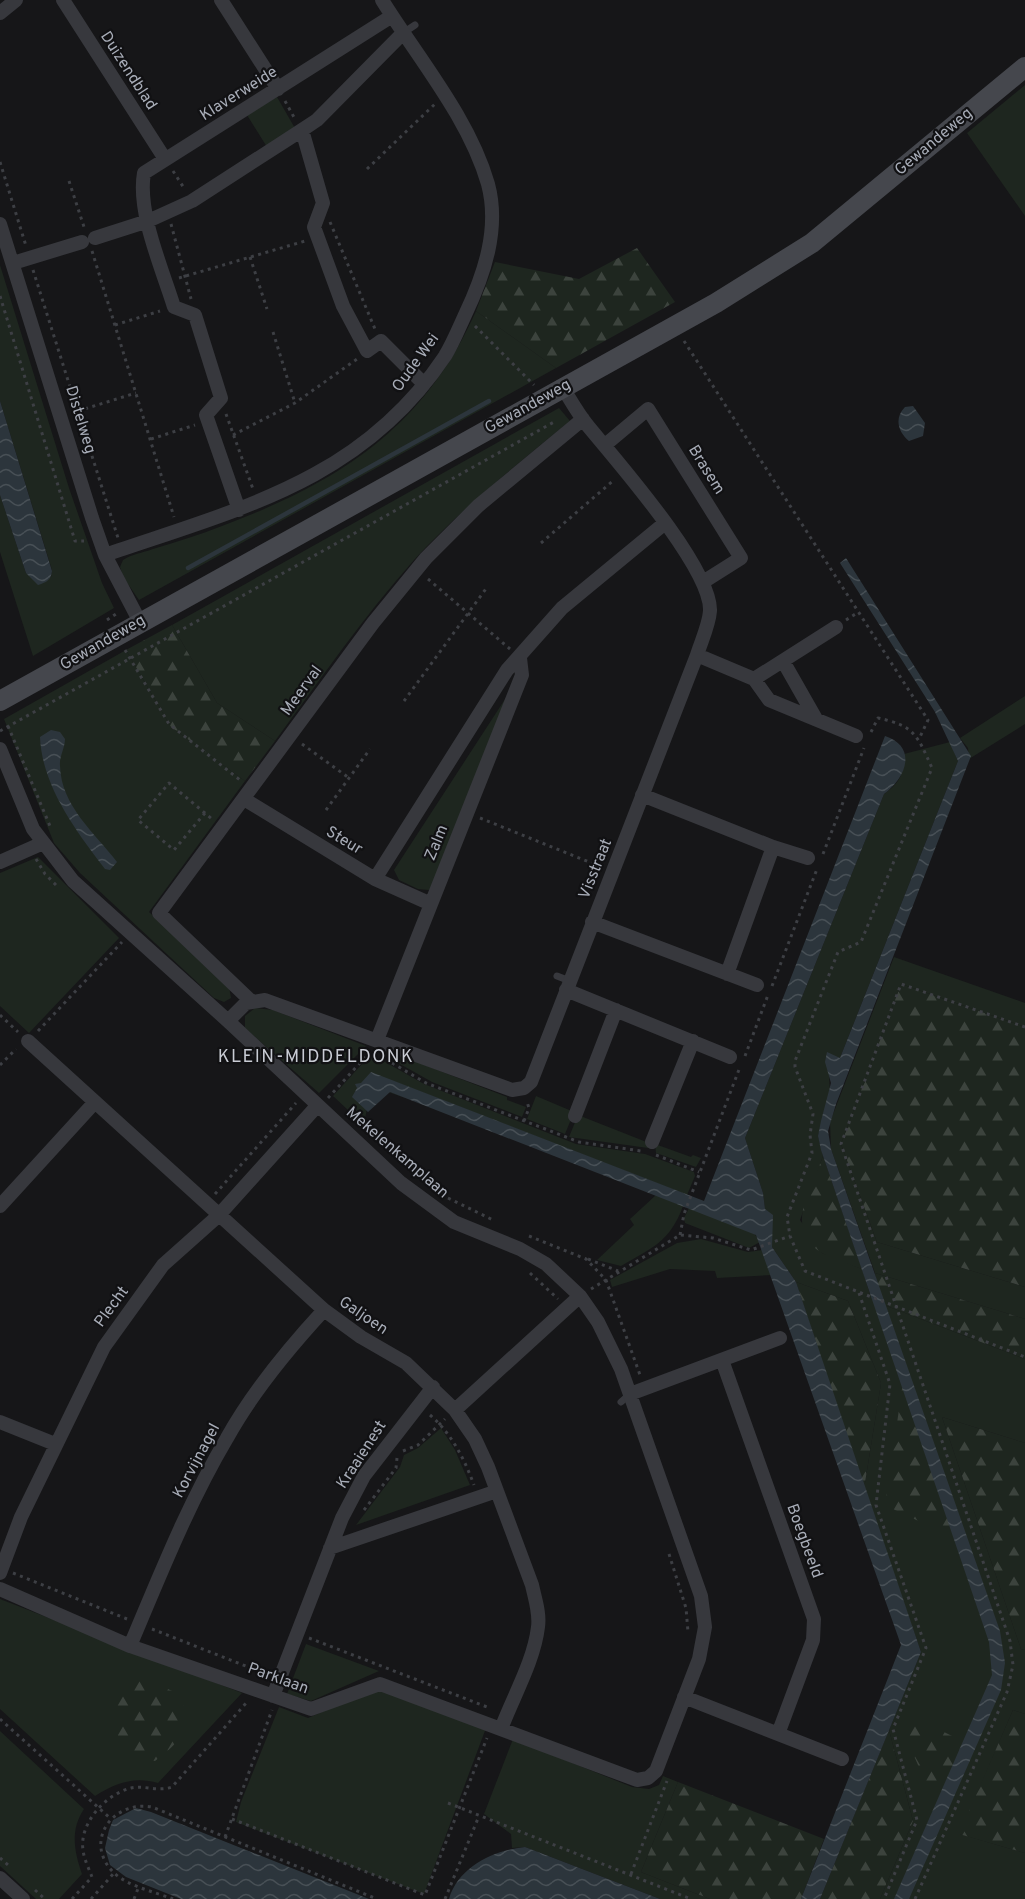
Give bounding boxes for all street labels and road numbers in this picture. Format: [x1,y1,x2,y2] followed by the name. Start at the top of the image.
[95,28,161,114] street label: Duizendblad
[196,62,282,126] street label: Klaverweide
[891,104,977,180] street label: Gewandeweg
[388,330,444,396] street label: Oude Wei
[482,375,574,439] street label: Gewandeweg
[60,384,100,456] street label: Distelweg
[683,442,729,498] street label: Brasem
[57,611,149,675] street label: Gewandeweg
[277,662,327,720] street label: Meerval
[322,822,366,860] street label: Steur
[421,822,453,864] street label: Zalm
[575,836,617,902] street label: Visstraat
[341,1103,453,1203] street label: Mekelenkamplaan
[90,1283,134,1331] street label: Plecht
[335,1292,391,1340] street label: Galjoen
[333,1417,391,1493] street label: Kraaienest
[169,1420,225,1502] street label: Korvijnagel
[781,1501,827,1581] street label: Boegbeeld
[245,1659,311,1699] street label: Parklaan

